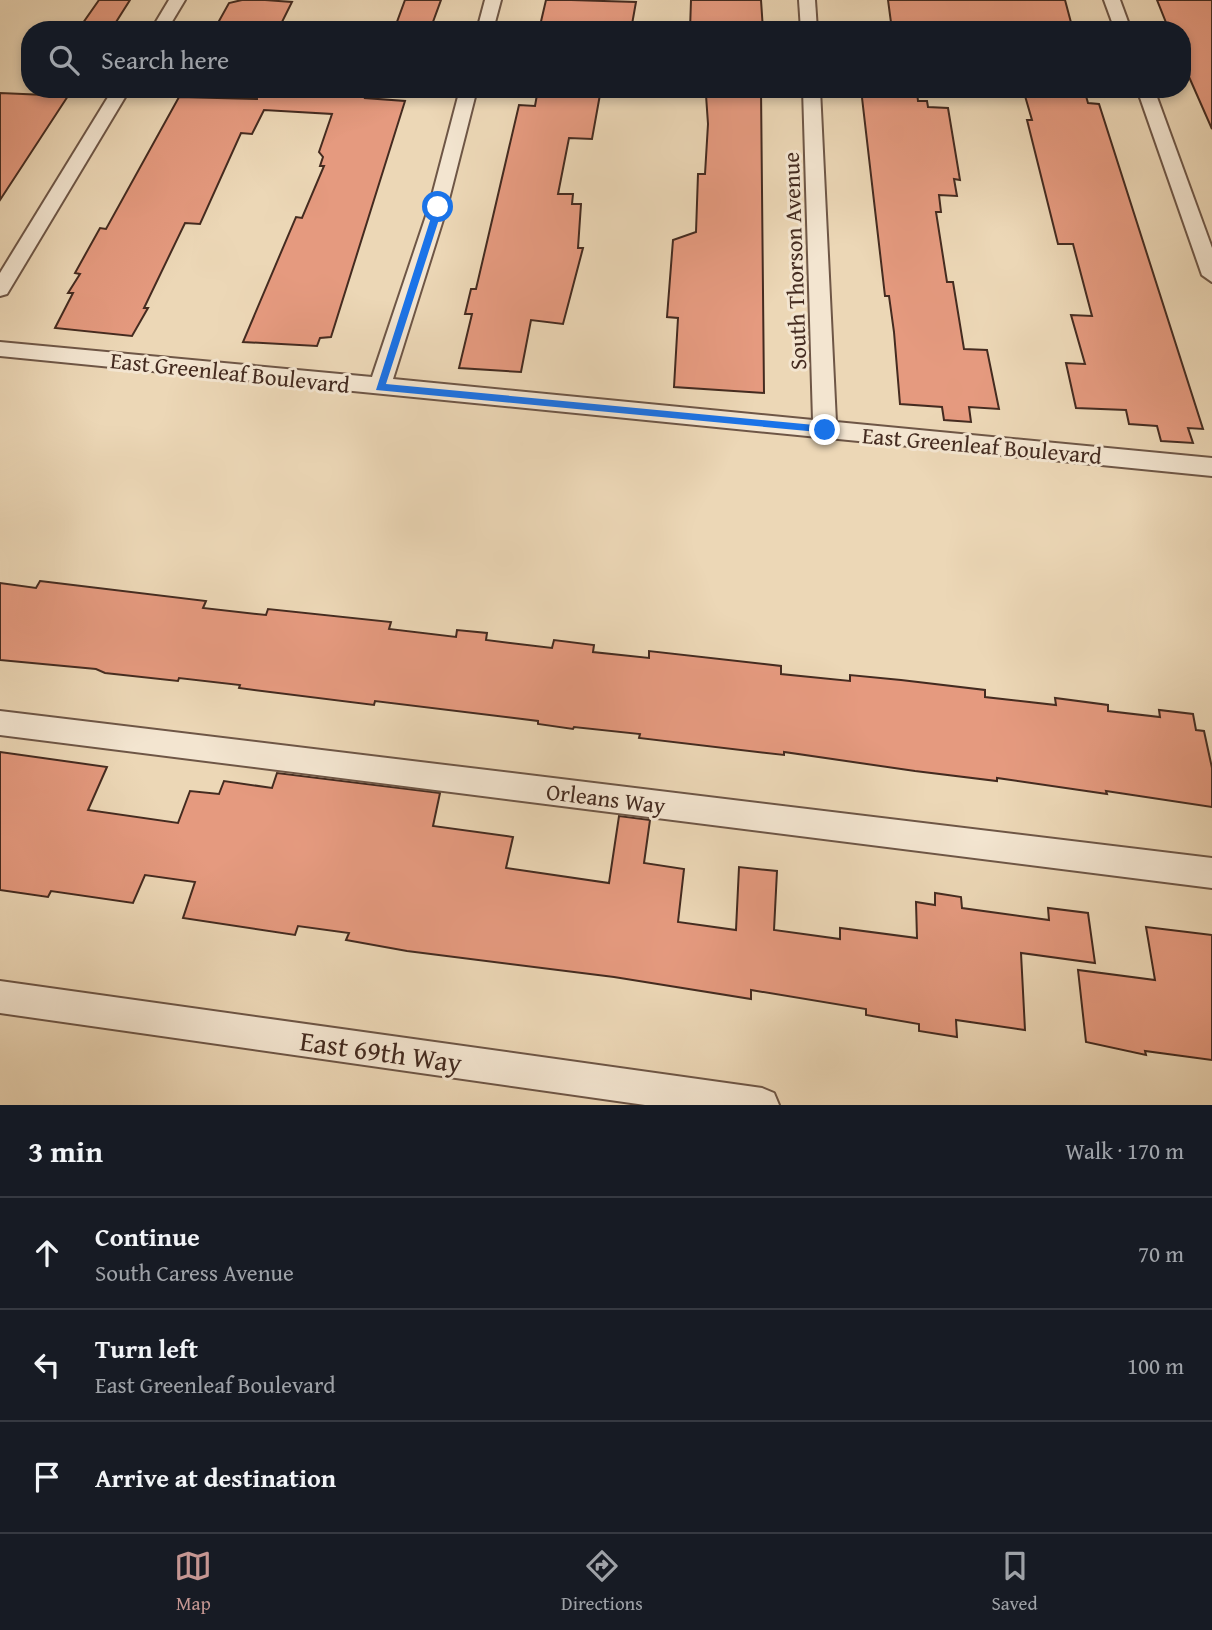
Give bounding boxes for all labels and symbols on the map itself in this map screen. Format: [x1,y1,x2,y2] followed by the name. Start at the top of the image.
[774,151,814,371] street label: South Thorson Avenue
[422,191,453,222] route start
[109,343,352,401] street label: East Greenleaf Boulevard
[809,414,840,445] route end
[861,418,1104,472] street label: East Greenleaf Boulevard
[545,774,668,822] street label: Orleans Way
[297,1019,465,1083] street label: East 69th Way

